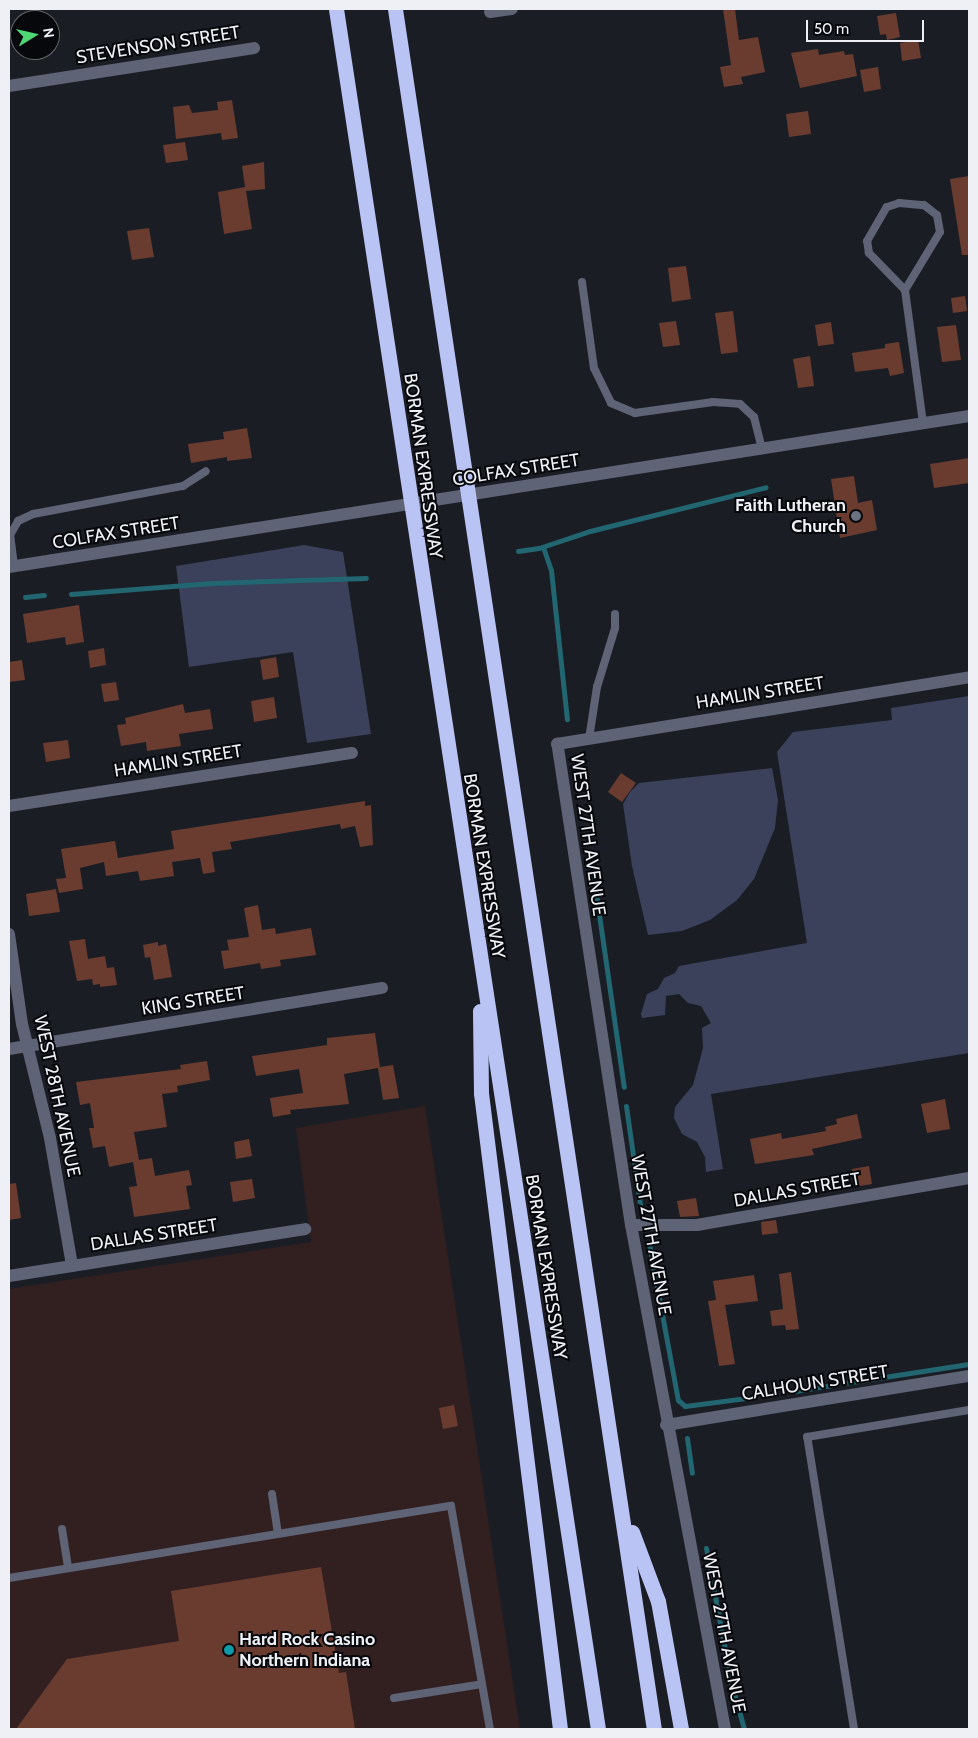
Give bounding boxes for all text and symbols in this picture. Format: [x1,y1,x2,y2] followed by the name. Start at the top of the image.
[10,10,60,60] north arrow
[808,10,926,42] scale bar
[814,20,849,38] text: 50 m
[75,21,241,69] street label: STEVENSON STREET
[39,27,58,39] text: N
[399,372,447,560] street label: BORMAN EXPRESSWAY
[451,449,581,491] street label: COLFAX STREET
[735,495,846,538] place label: Faith Lutheran Church
[850,510,862,522] marker: Faith Lutheran Church
[51,512,181,554] street label: COLFAX STREET
[695,672,825,714] street label: HAMLIN STREET
[113,740,243,782] street label: HAMLIN STREET
[566,753,610,917] street label: WEST 27TH AVENUE
[459,772,509,960] street label: BORMAN EXPRESSWAY
[140,982,246,1020] street label: KING STREET
[29,1013,85,1179] street label: WEST 28TH AVENUE
[626,1153,676,1317] street label: WEST 27TH AVENUE
[732,1168,862,1212] street label: DALLAS STREET
[521,1173,571,1361] street label: BORMAN EXPRESSWAY
[89,1214,219,1256] street label: DALLAS STREET
[740,1361,890,1405] street label: CALHOUN STREET
[698,1551,750,1715] street label: WEST 27TH AVENUE
[239,1629,375,1672] place label: Hard Rock Casino Northern Indiana
[223,1644,235,1656] marker: Hard Rock Casino Northern Indiana

